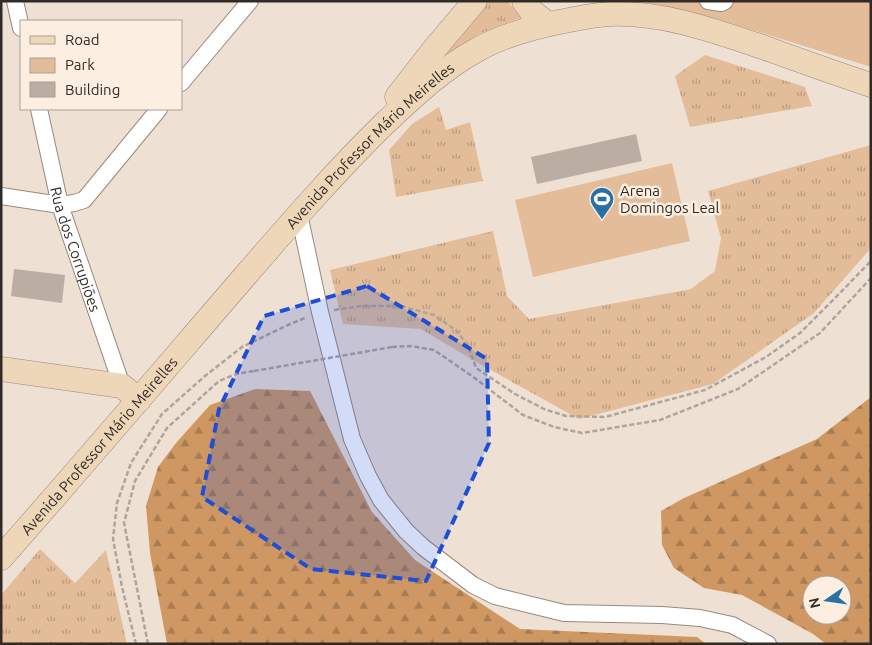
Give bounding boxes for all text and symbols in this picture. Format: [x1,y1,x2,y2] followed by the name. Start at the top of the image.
[20,20,182,110] legend
[65,31,100,48] text: Road
[65,56,95,73] text: Park
[282,59,457,232] street label: Avenida Professor Mário Meirelles
[65,81,120,98] text: Building
[620,182,719,216] place label: Arena Domingos Leal
[48,185,104,314] street label: Rua dos Corrupiões
[589,186,615,220] sports icon: Arena Domingos Leal
[17,353,180,538] street label: Avenida Professor Mário Meirelles
[802,575,852,625] north arrow
[805,596,823,610] text: N

